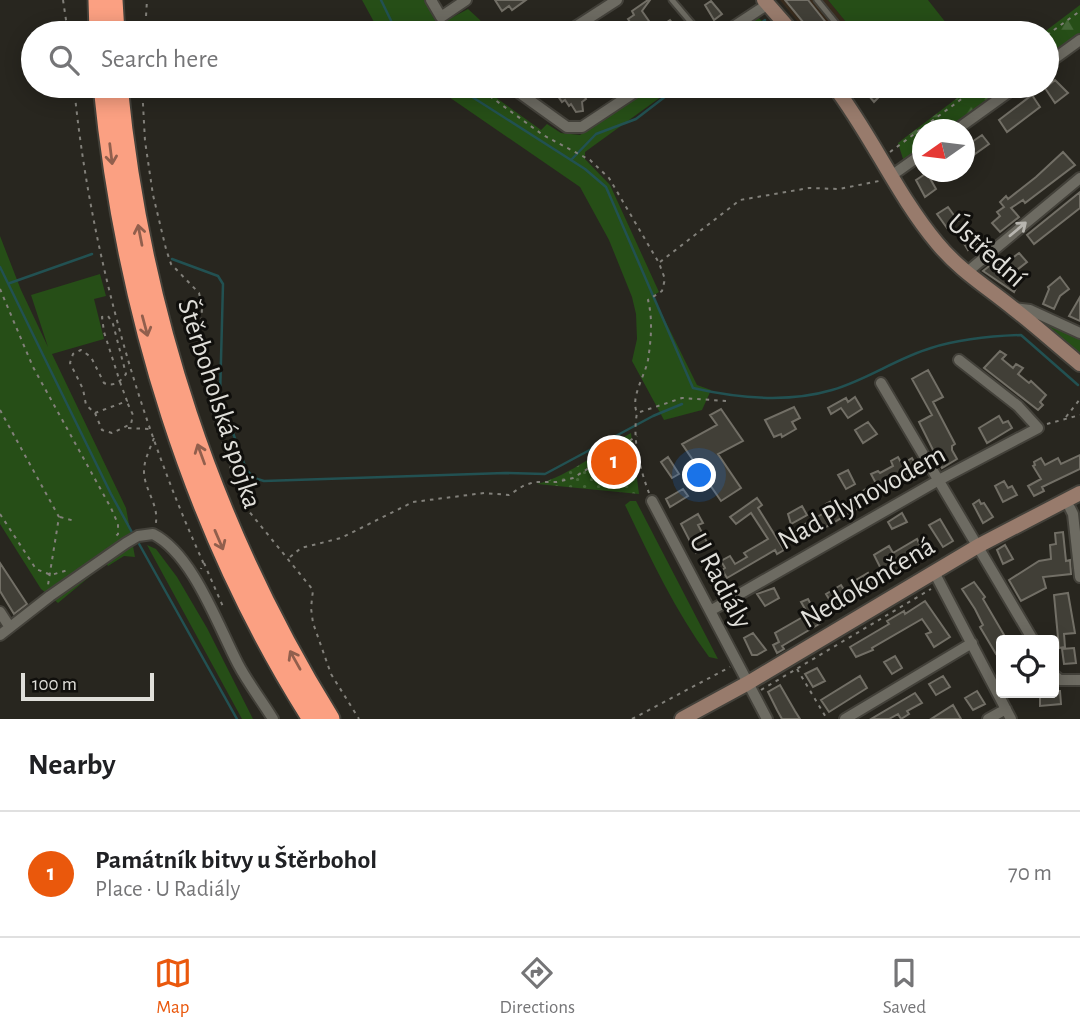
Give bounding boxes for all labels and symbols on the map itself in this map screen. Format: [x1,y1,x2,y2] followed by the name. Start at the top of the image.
[912,119,975,182] north arrow
[104,142,117,164] one-way arrow
[942,207,1033,293] street label: Ústřední
[1009,221,1027,237] one-way arrow
[132,224,146,247] one-way arrow
[172,295,268,512] street label: Štěrboholská spojka
[139,314,152,337] one-way arrow
[591,436,637,488] pin: 1
[774,440,950,556] street label: Nad Plynovodem
[194,443,206,465] one-way arrow
[682,458,716,492] your location
[213,529,226,551] one-way arrow
[683,529,757,633] street label: U Radiály
[796,532,940,634] street label: Nedokončená
[288,651,302,671] one-way arrow
[21,670,154,702] scale bar

